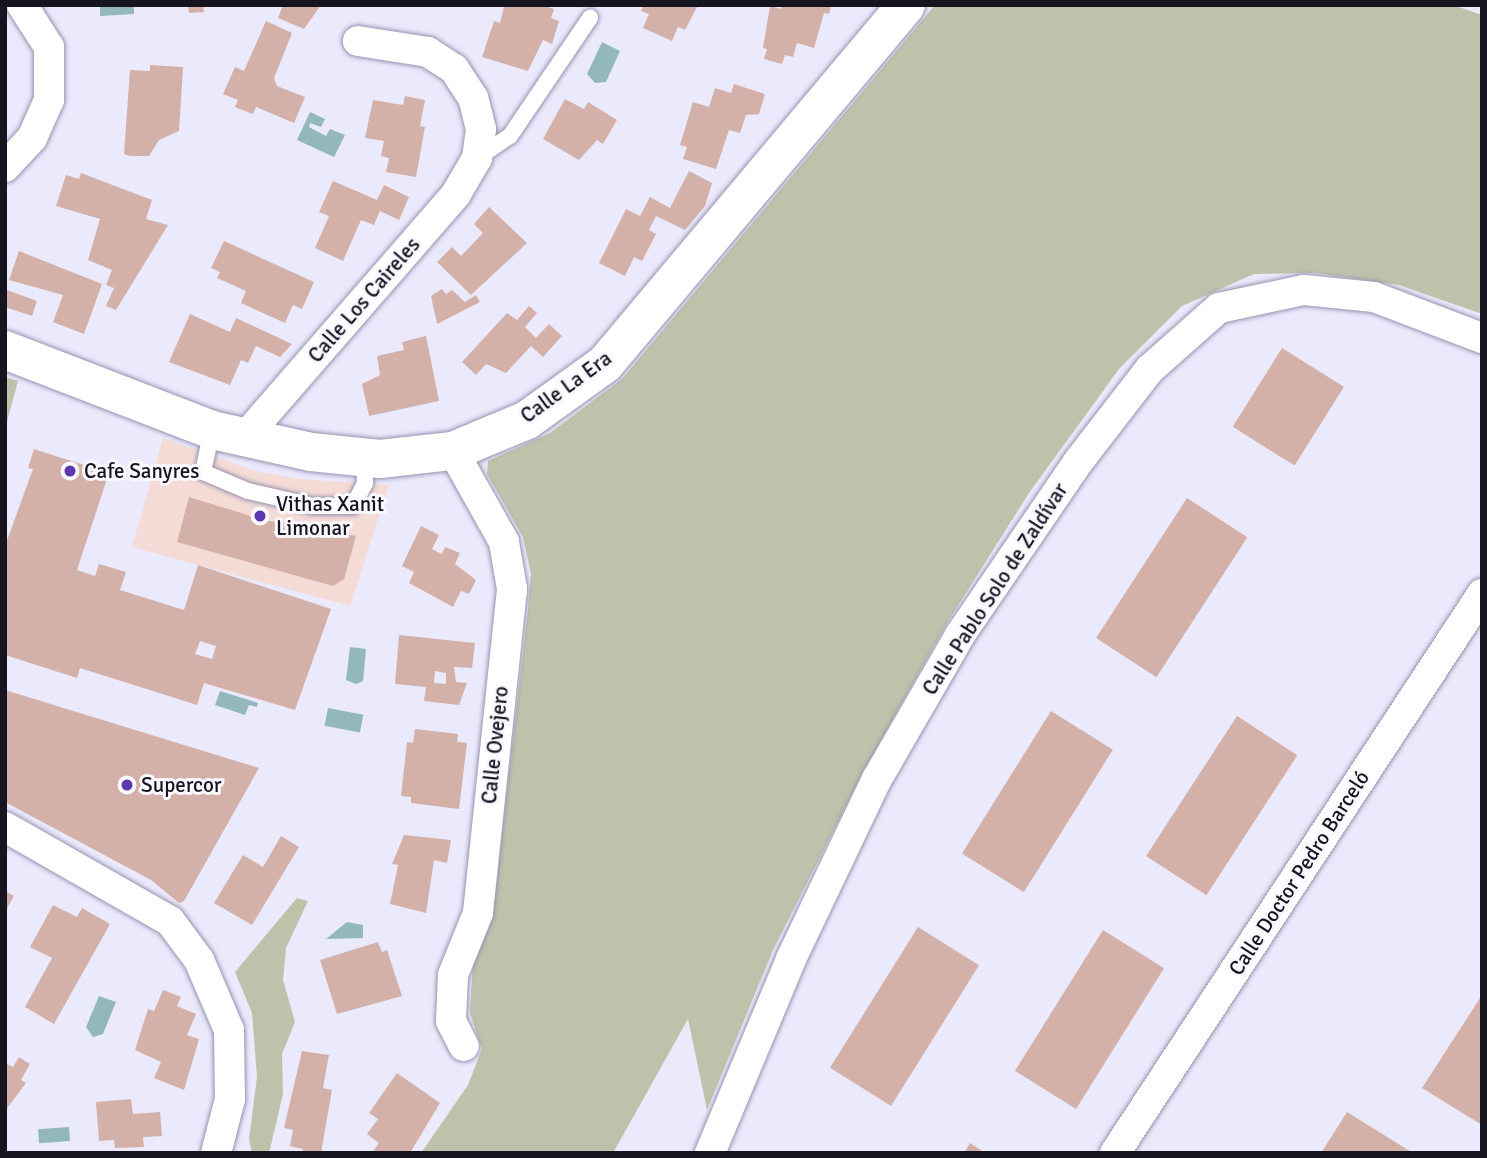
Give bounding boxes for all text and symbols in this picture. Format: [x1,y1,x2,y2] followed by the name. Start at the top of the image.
[303,232,425,368] street label: Calle Los Caireles
[516,346,616,428] street label: Calle La Era
[84,458,199,484] place label: Cafe Sanyres
[62,463,78,479] marker: Cafe Sanyres
[917,478,1073,700] street label: Calle Pablo Solo de Zaldívar
[276,491,384,541] place label: Vithas Xanit Limonar
[250,506,270,526] marker: Vithas Xanit Limonar
[476,685,514,805] street label: Calle Ovejero
[1223,766,1375,980] street label: Calle Doctor Pedro Barceló
[141,772,222,798] place label: Supercor
[119,777,135,793] marker: Supercor

